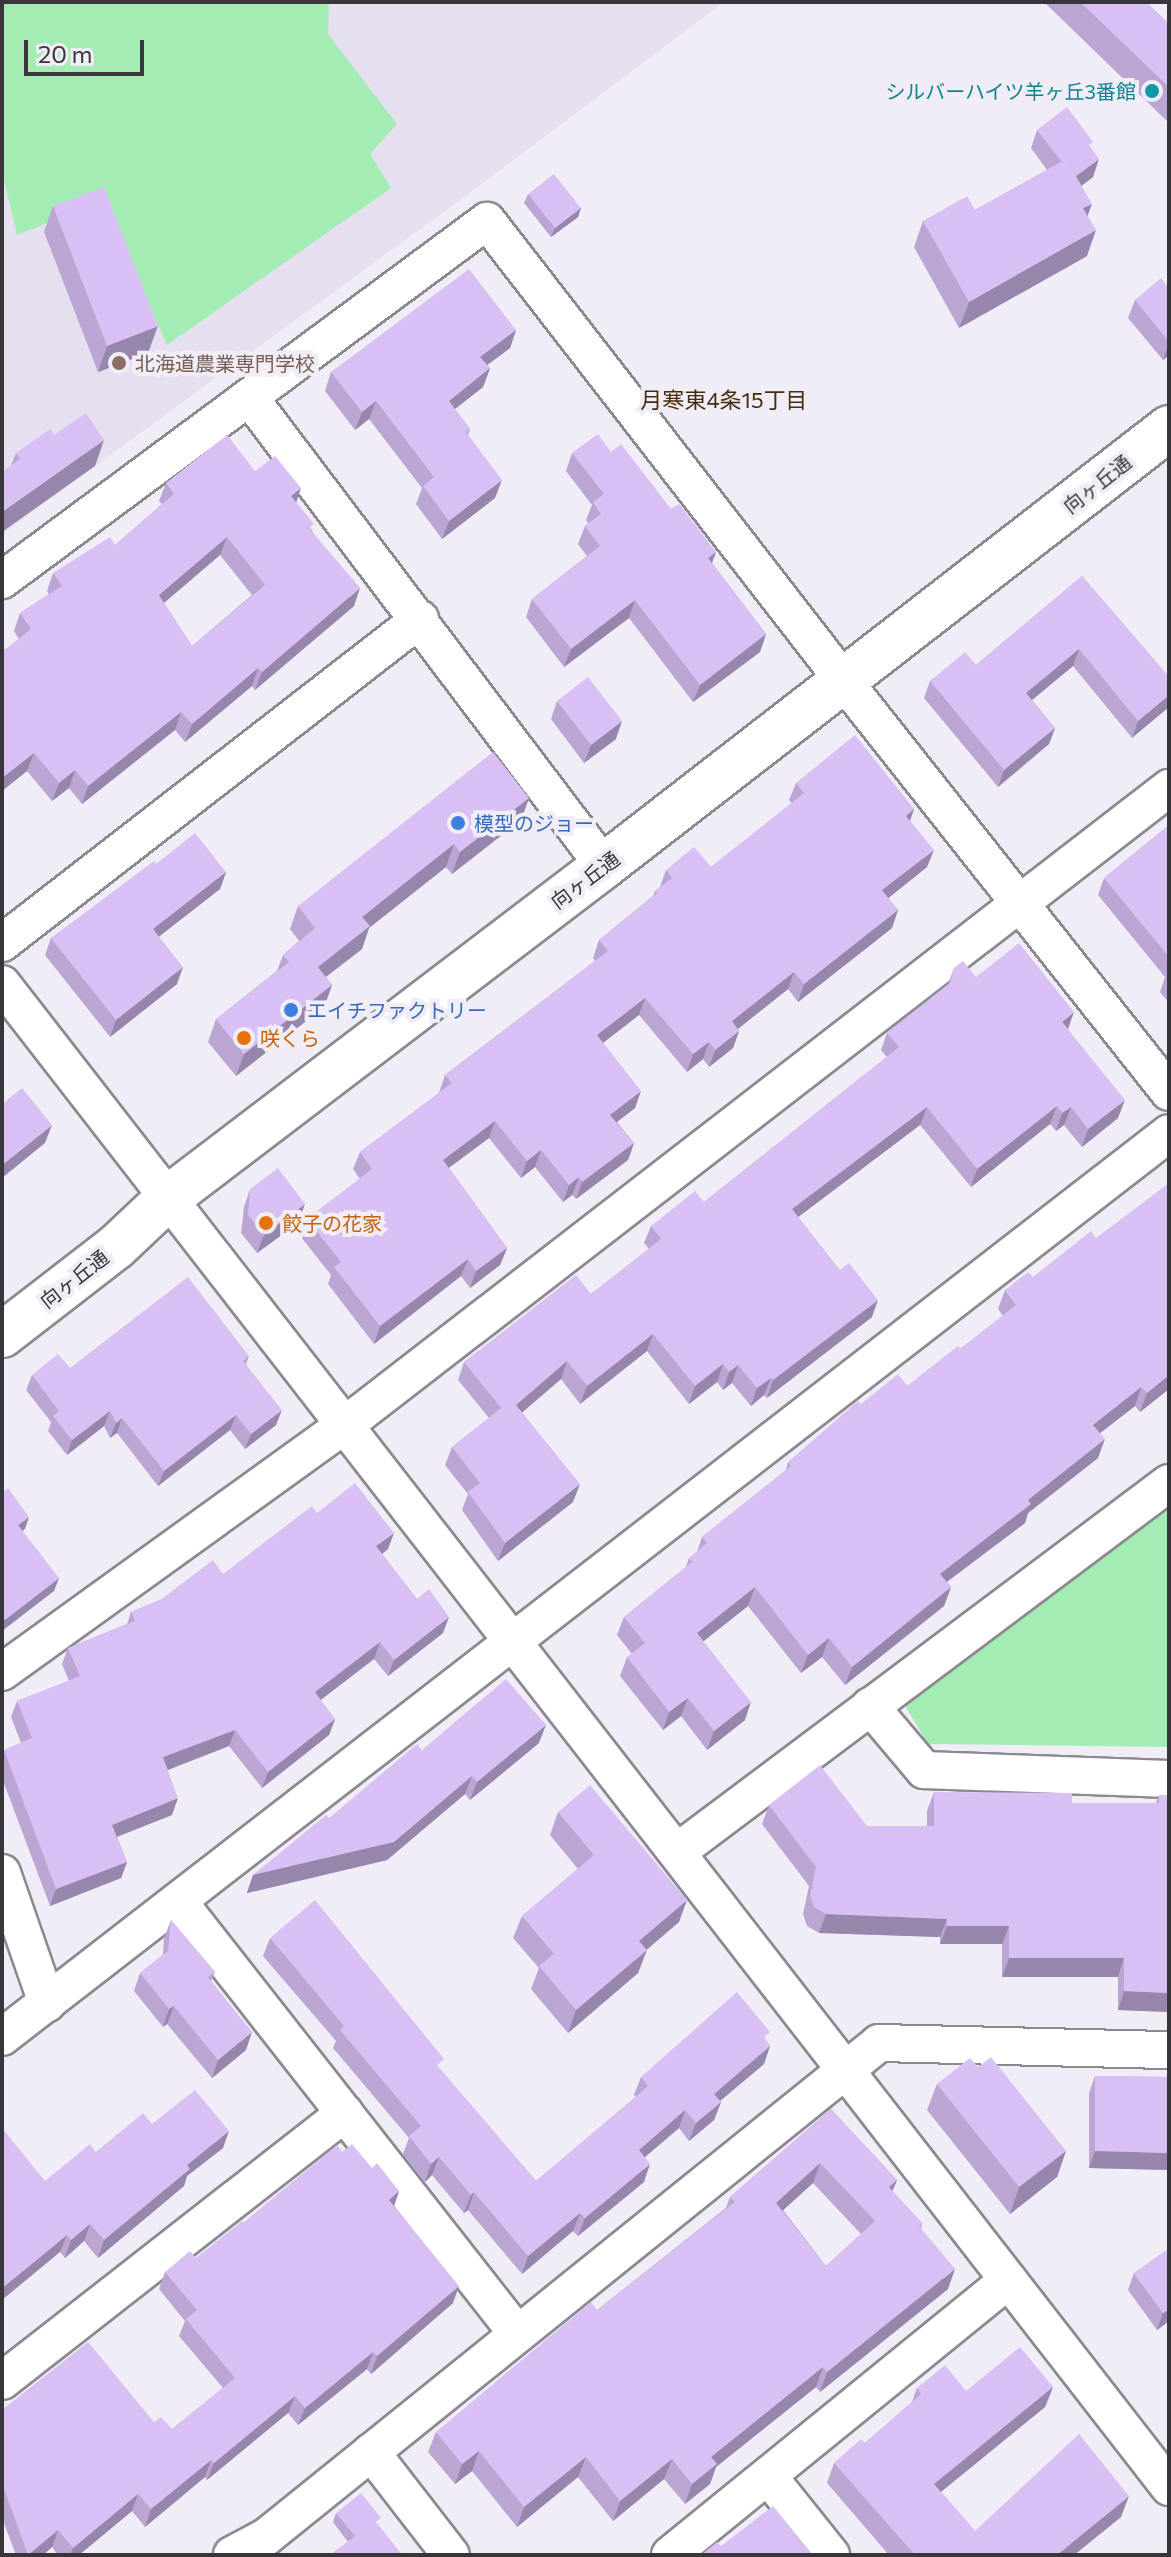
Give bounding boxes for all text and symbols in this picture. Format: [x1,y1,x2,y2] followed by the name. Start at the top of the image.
[28,24,148,74] scale bar
[38,39,92,68] text: 20 m
[885,79,1136,103] place label: シルバーハイツ羊ヶ丘3番館
[1143,82,1161,100] marker: シルバーハイツ羊ヶ丘3番館
[135,351,315,375] place label: 北海道農業専門学校
[110,354,128,372] marker: 北海道農業専門学校
[640,387,808,413] district label: 月寒東4条15丁目
[1058,450,1136,518] street label: 向ヶ丘通
[474,811,594,835] place label: 模型のジョー
[449,814,467,832] marker: 模型のジョー
[546,846,624,914] street label: 向ヶ丘通
[307,998,487,1022] place label: エイチファクトリー
[282,1001,300,1019] marker: エイチファクトリー
[260,1026,320,1050] place label: 咲くら
[235,1029,253,1047] marker: 咲くら
[282,1211,382,1235] place label: 餃子の花家
[257,1214,275,1232] marker: 餃子の花家
[35,1245,113,1313] street label: 向ヶ丘通

